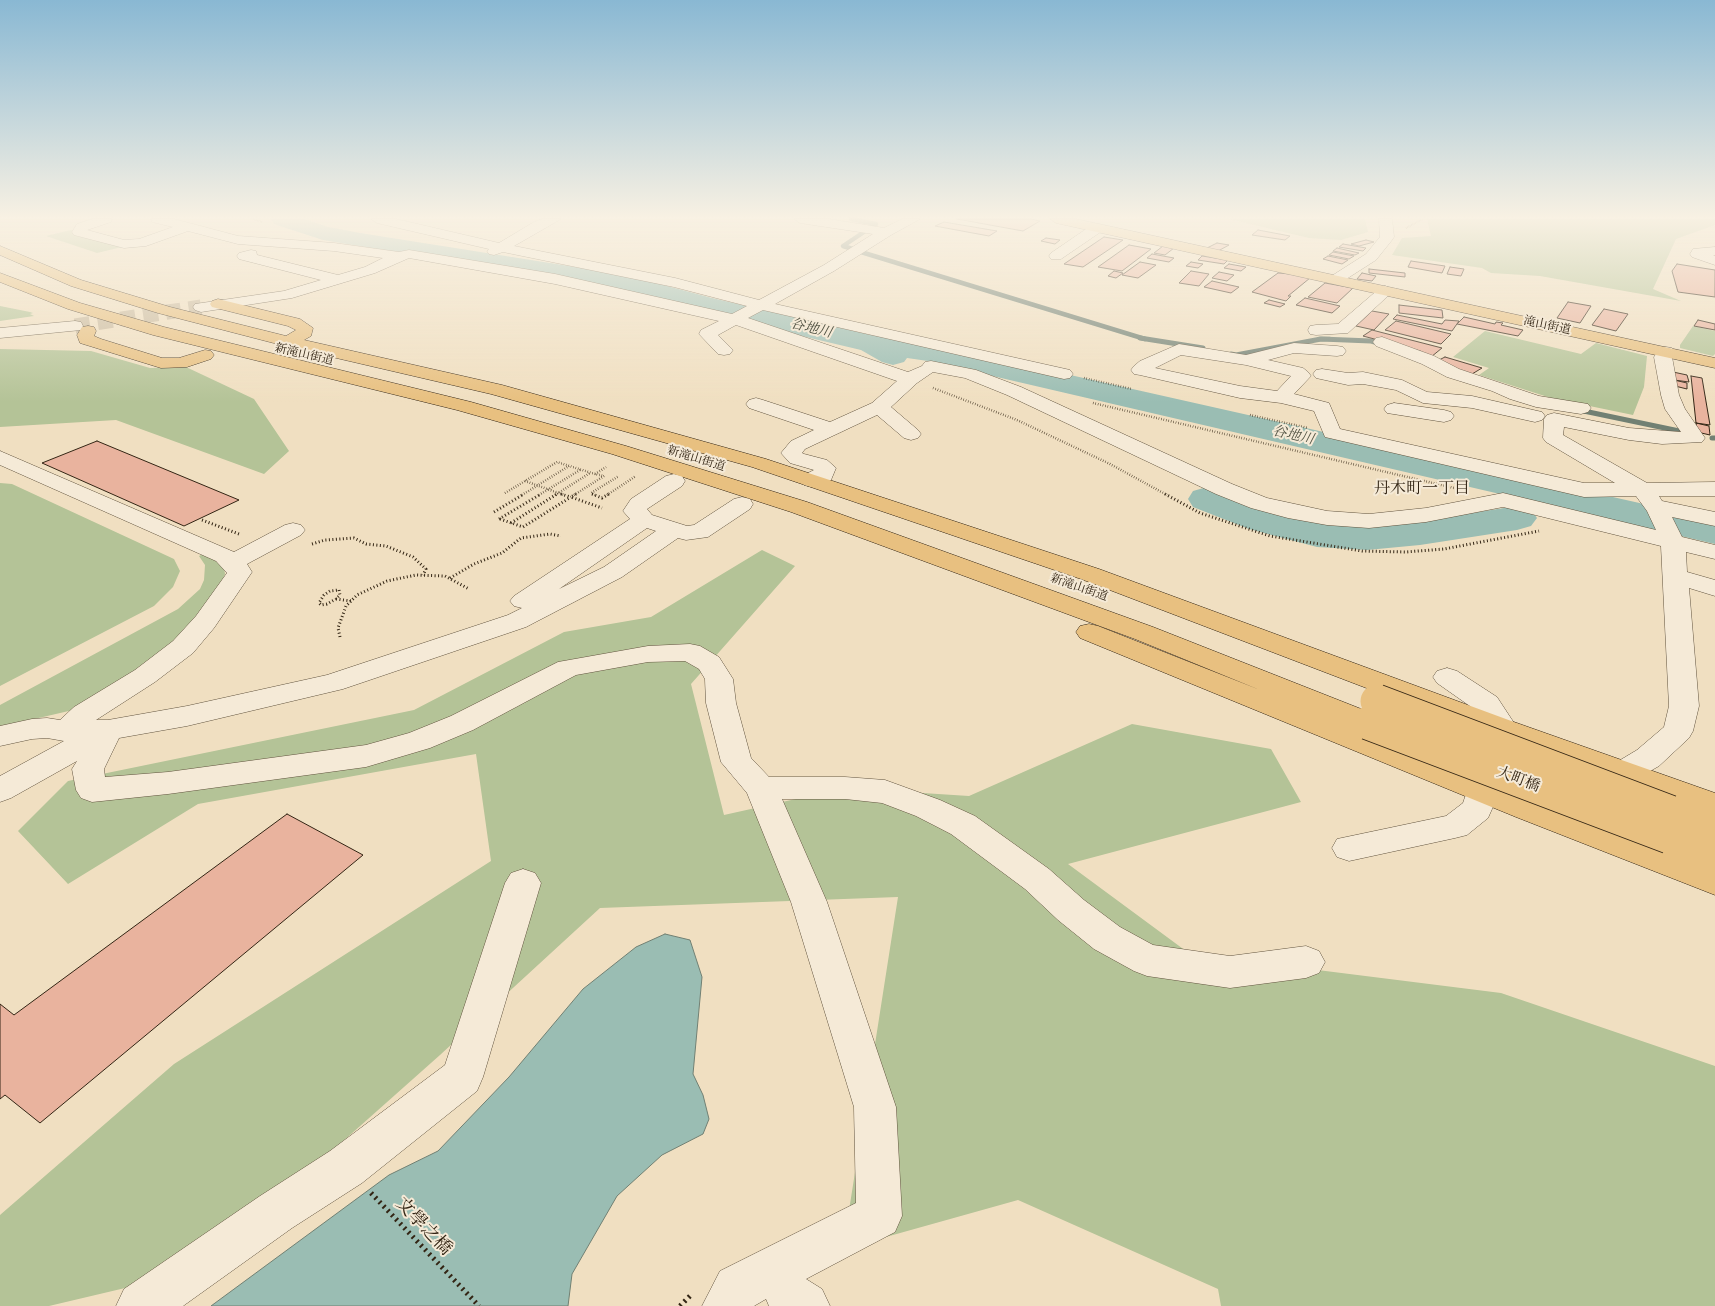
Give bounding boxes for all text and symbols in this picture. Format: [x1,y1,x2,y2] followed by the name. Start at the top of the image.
[1522,314,1572,338] street label: 滝山街道
[789,316,833,342] water label: 谷地川
[273,341,335,369] street label: 新滝山街道
[1271,423,1315,449] water label: 谷地川
[665,443,727,475] street label: 新滝山街道
[1374,479,1470,499] district label: 丹木町一丁目
[1048,571,1110,605] street label: 新滝山街道
[1494,764,1542,796] street label: 大町橋
[390,1194,456,1260] street label: 文學之橋

